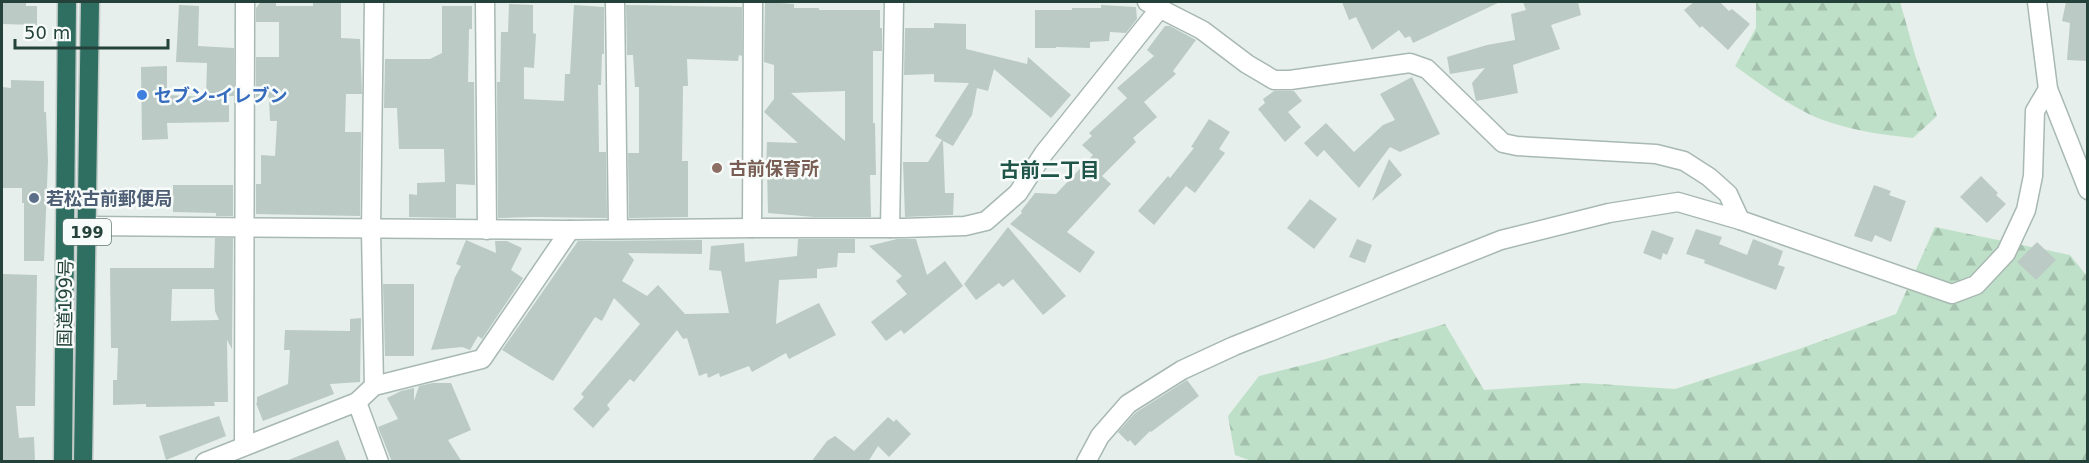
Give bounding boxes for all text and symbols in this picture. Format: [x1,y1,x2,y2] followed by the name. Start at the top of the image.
[15,12,168,50] scale bar
[24,22,70,43] text: 50 m
[154,85,287,106] place label: セブン-イレブン
[135,88,149,102] marker: セブン-イレブン
[729,158,819,179] place label: 古前保育所
[1000,158,1100,182] district label: 古前二丁目
[710,161,724,175] marker: 古前保育所
[46,188,172,209] place label: 若松古前郵便局
[27,191,41,205] marker: 若松古前郵便局
[63,219,111,245] road number: 199
[54,259,76,347] street label: 国道199号

